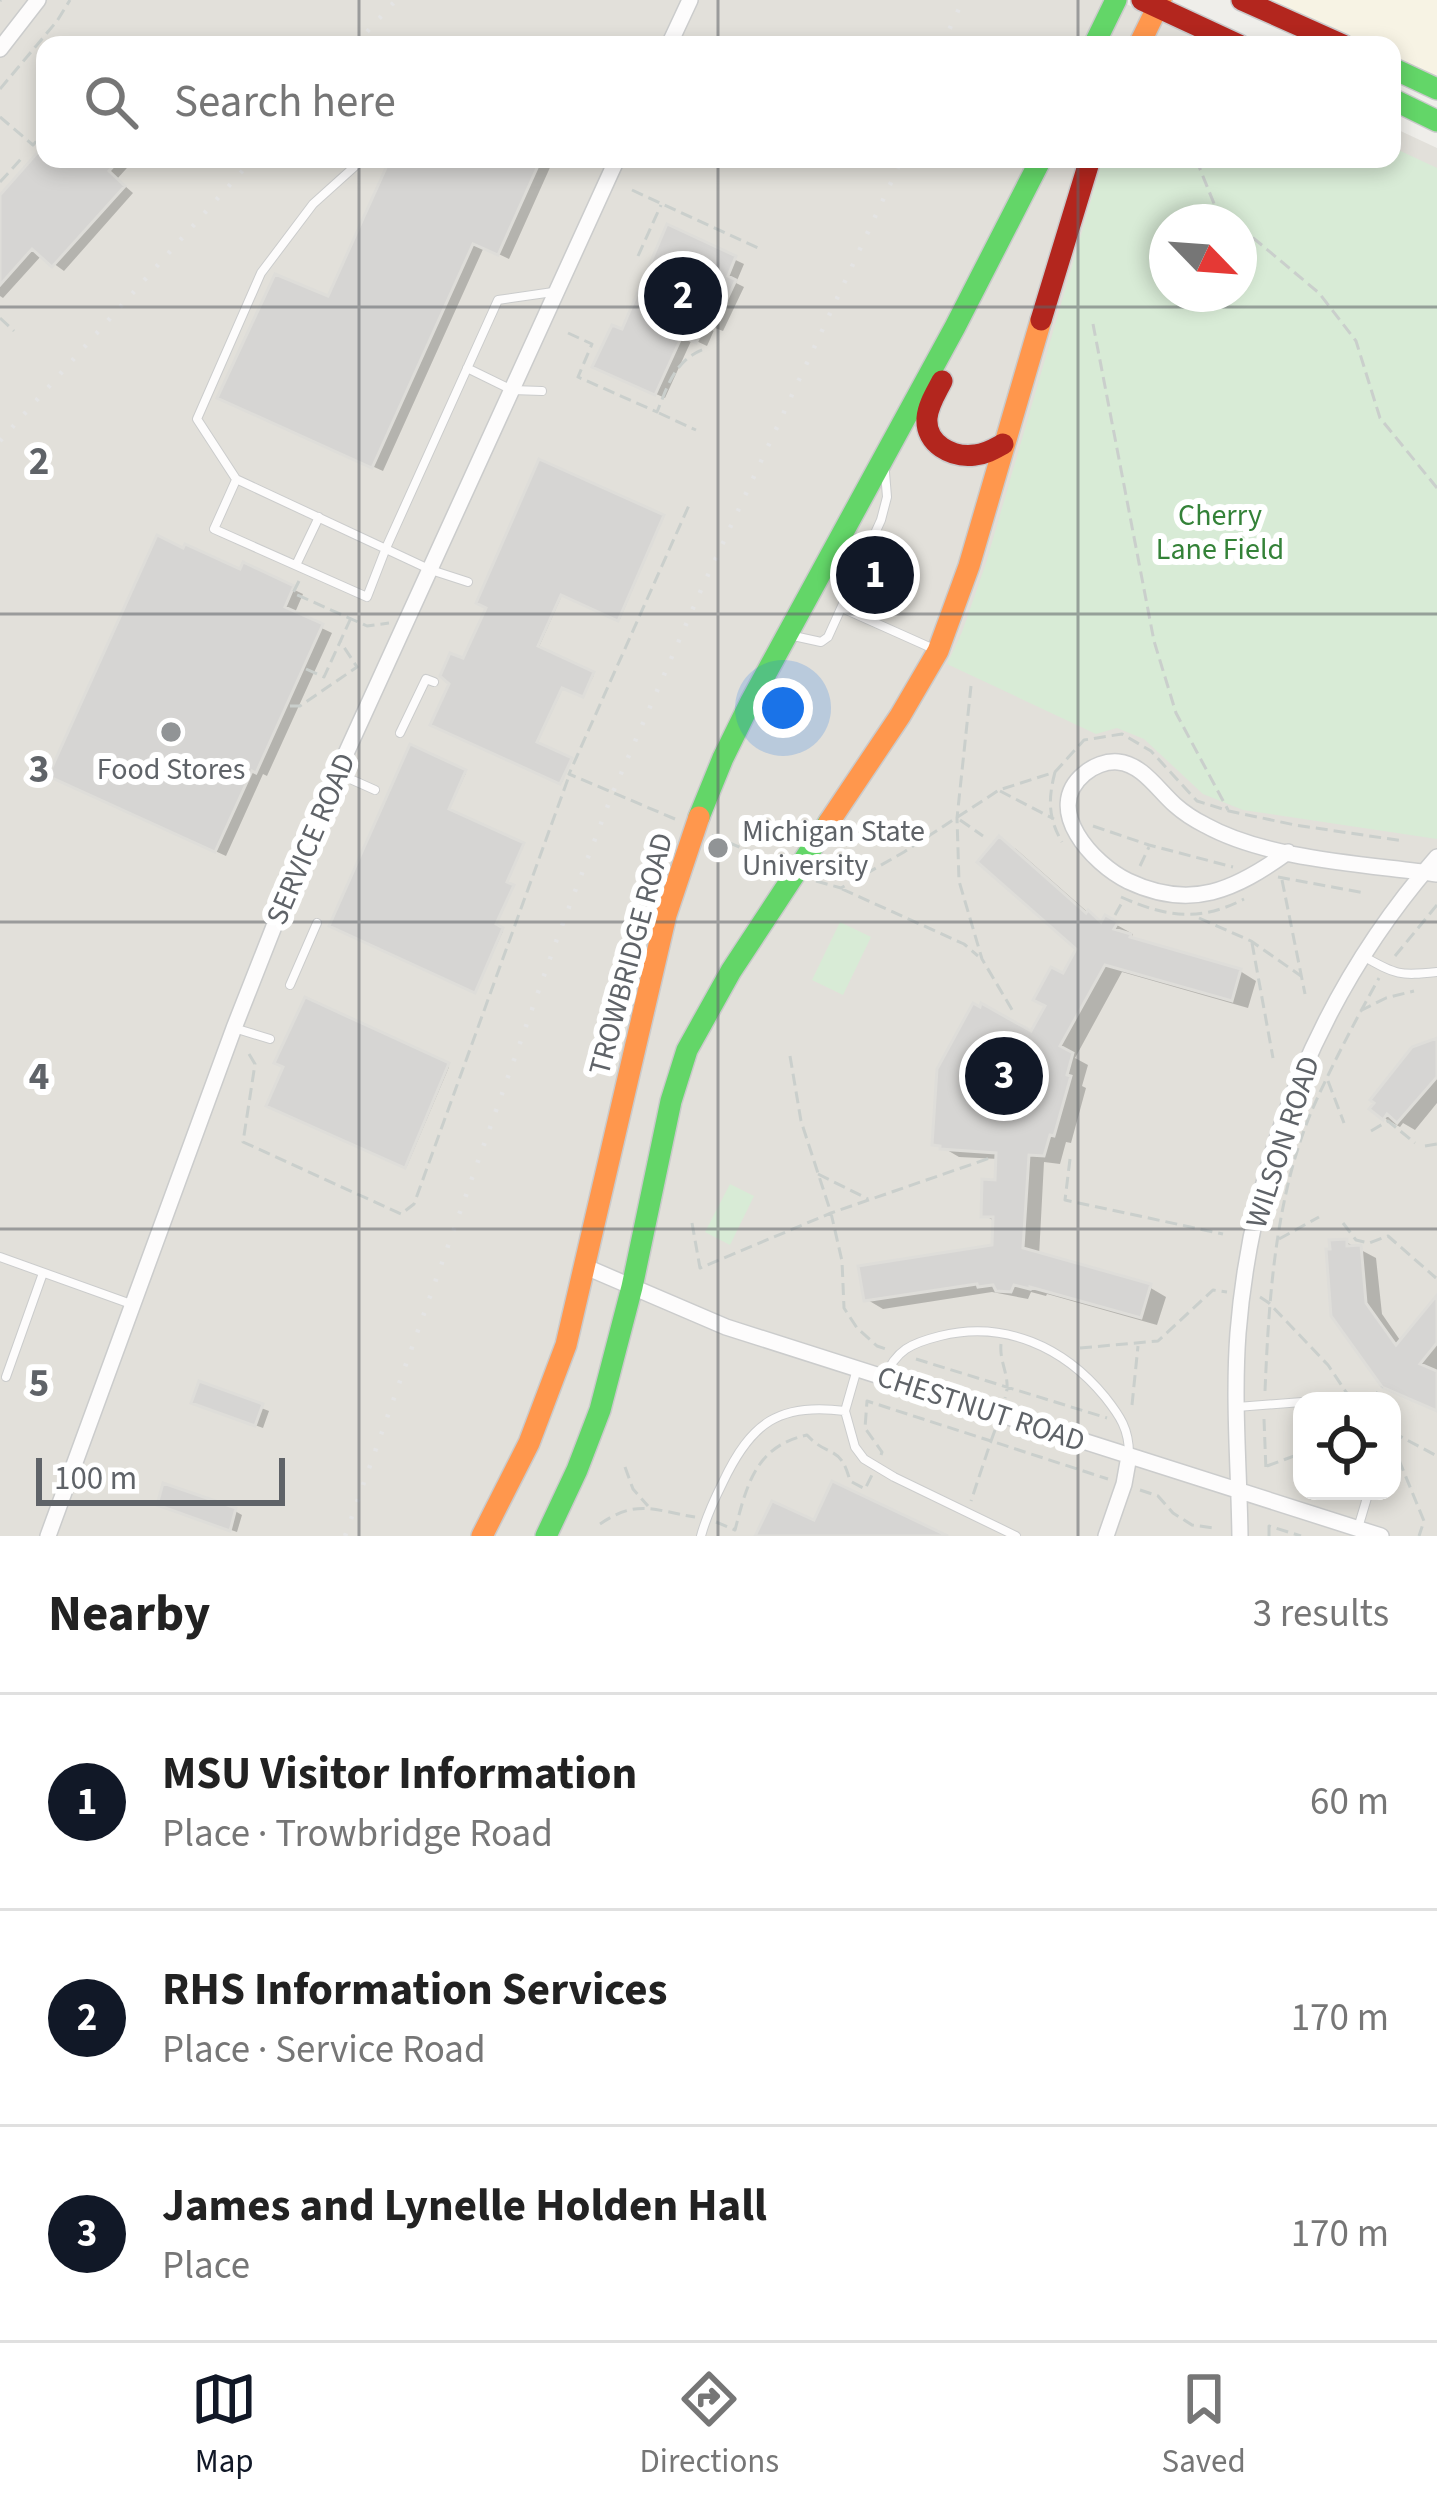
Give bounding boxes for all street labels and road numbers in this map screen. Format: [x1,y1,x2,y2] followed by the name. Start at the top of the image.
[255,746,367,932] street label: SERVICE ROAD
[578,828,684,1080] street label: TROWBRIDGE ROAD
[1235,1051,1331,1233] street label: WILSON ROAD
[872,1355,1090,1463] street label: CHESTNUT ROAD

